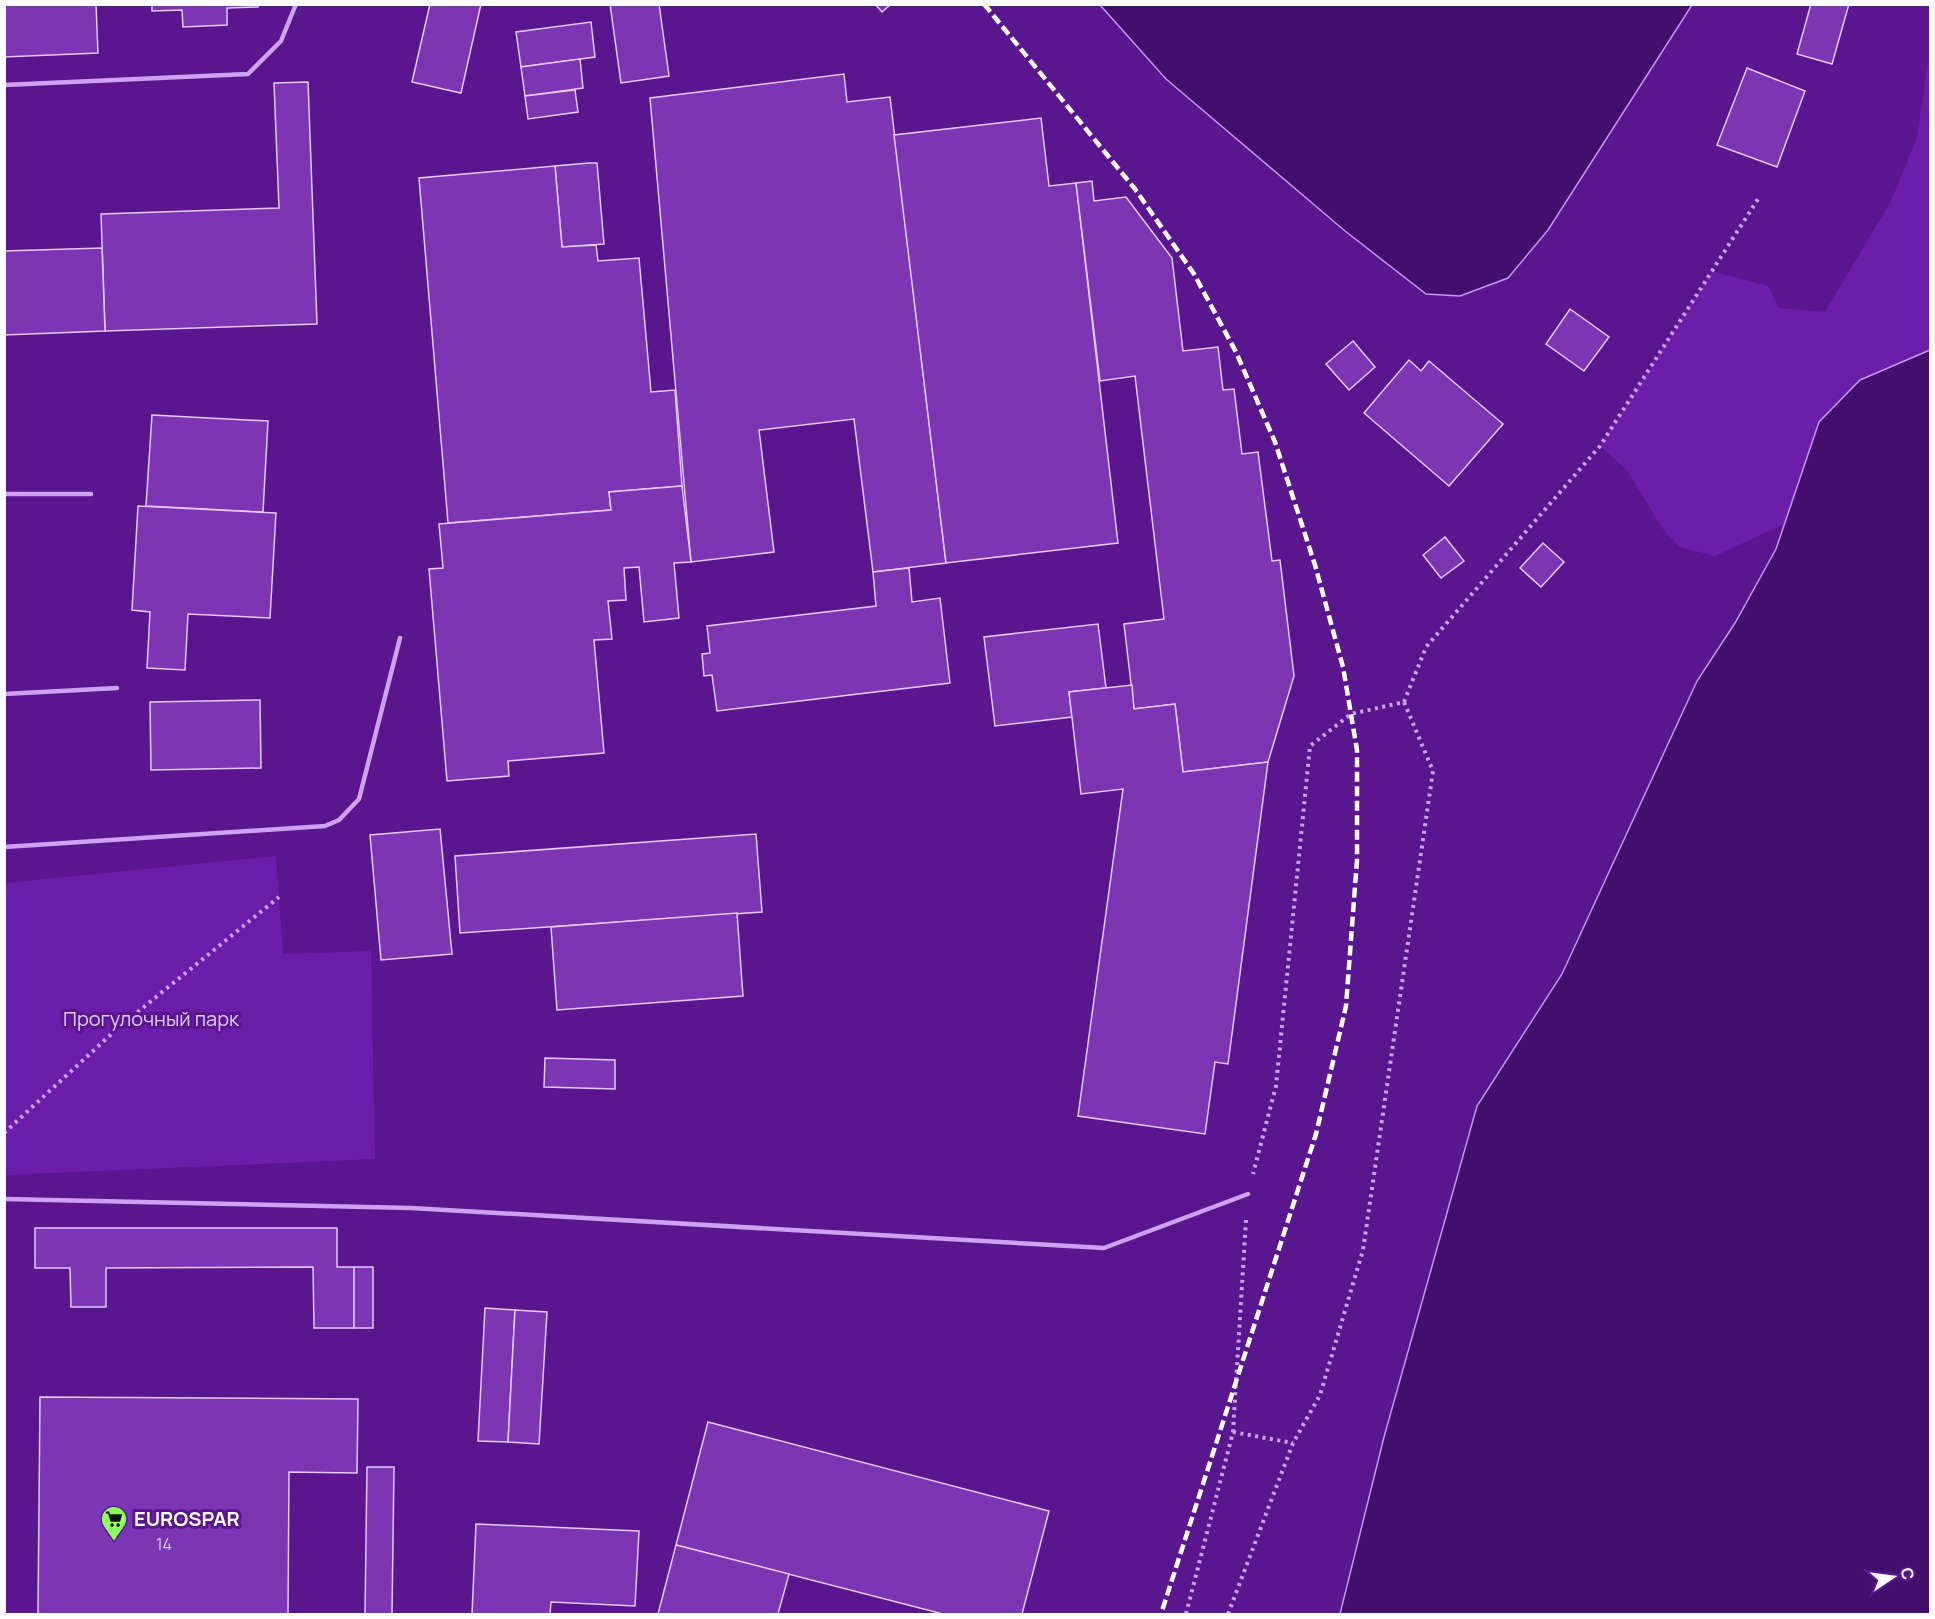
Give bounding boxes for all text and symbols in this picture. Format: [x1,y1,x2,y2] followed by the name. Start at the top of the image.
[63,1005,240,1032] park label: Прогулочный парк
[99,1504,129,1542] supermarket icon: EUROSPAR
[134,1505,240,1532] place label: EUROSPAR
[156,1533,172,1555] house number: 14
[1863,1547,1923,1607] north arrow
[1896,1565,1920,1582] text: С

